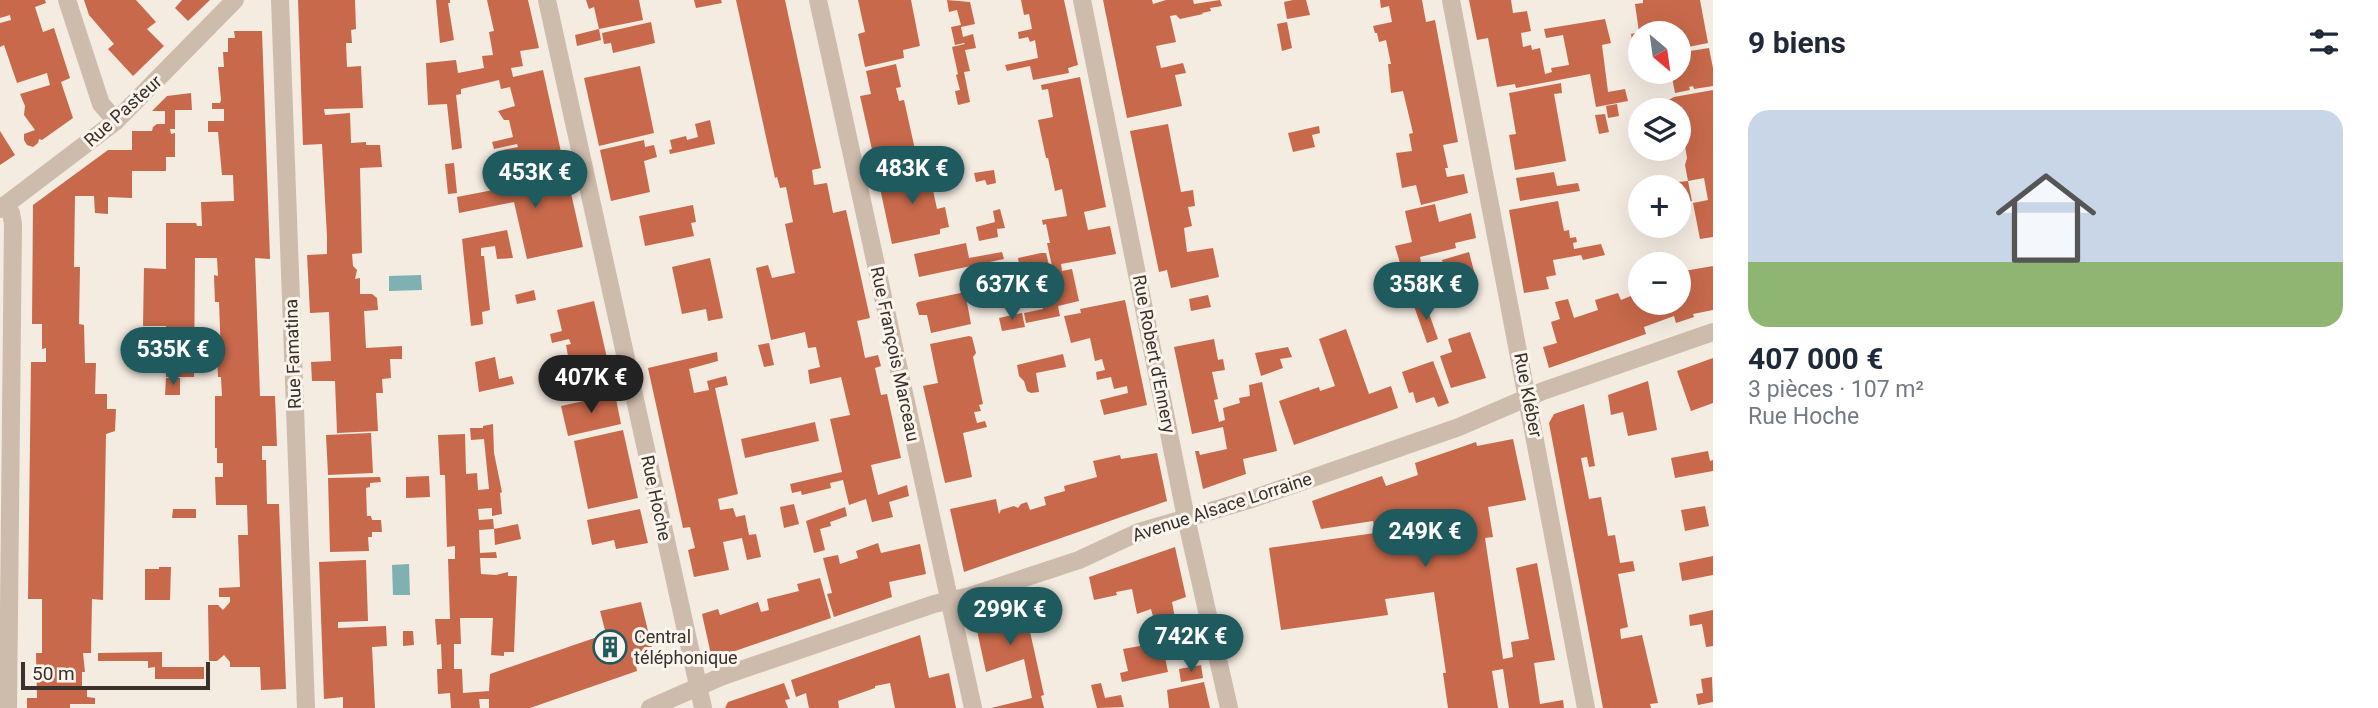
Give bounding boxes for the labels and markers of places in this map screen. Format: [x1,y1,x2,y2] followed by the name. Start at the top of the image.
[855,146,969,206] pin: 483K €
[478,150,592,210] pin: 453K €
[955,262,1069,322] pin: 637K €
[1369,262,1483,322] pin: 358K €
[116,328,230,387] pin: 535K €
[534,356,648,415] pin: 407K €
[1368,510,1482,569] pin: 249K €
[953,588,1067,647] pin: 299K €
[1134,614,1248,674] pin: 742K €
[634,626,738,668] place label: Central téléphonique
[591,628,629,666] building icon: Central téléphonique

